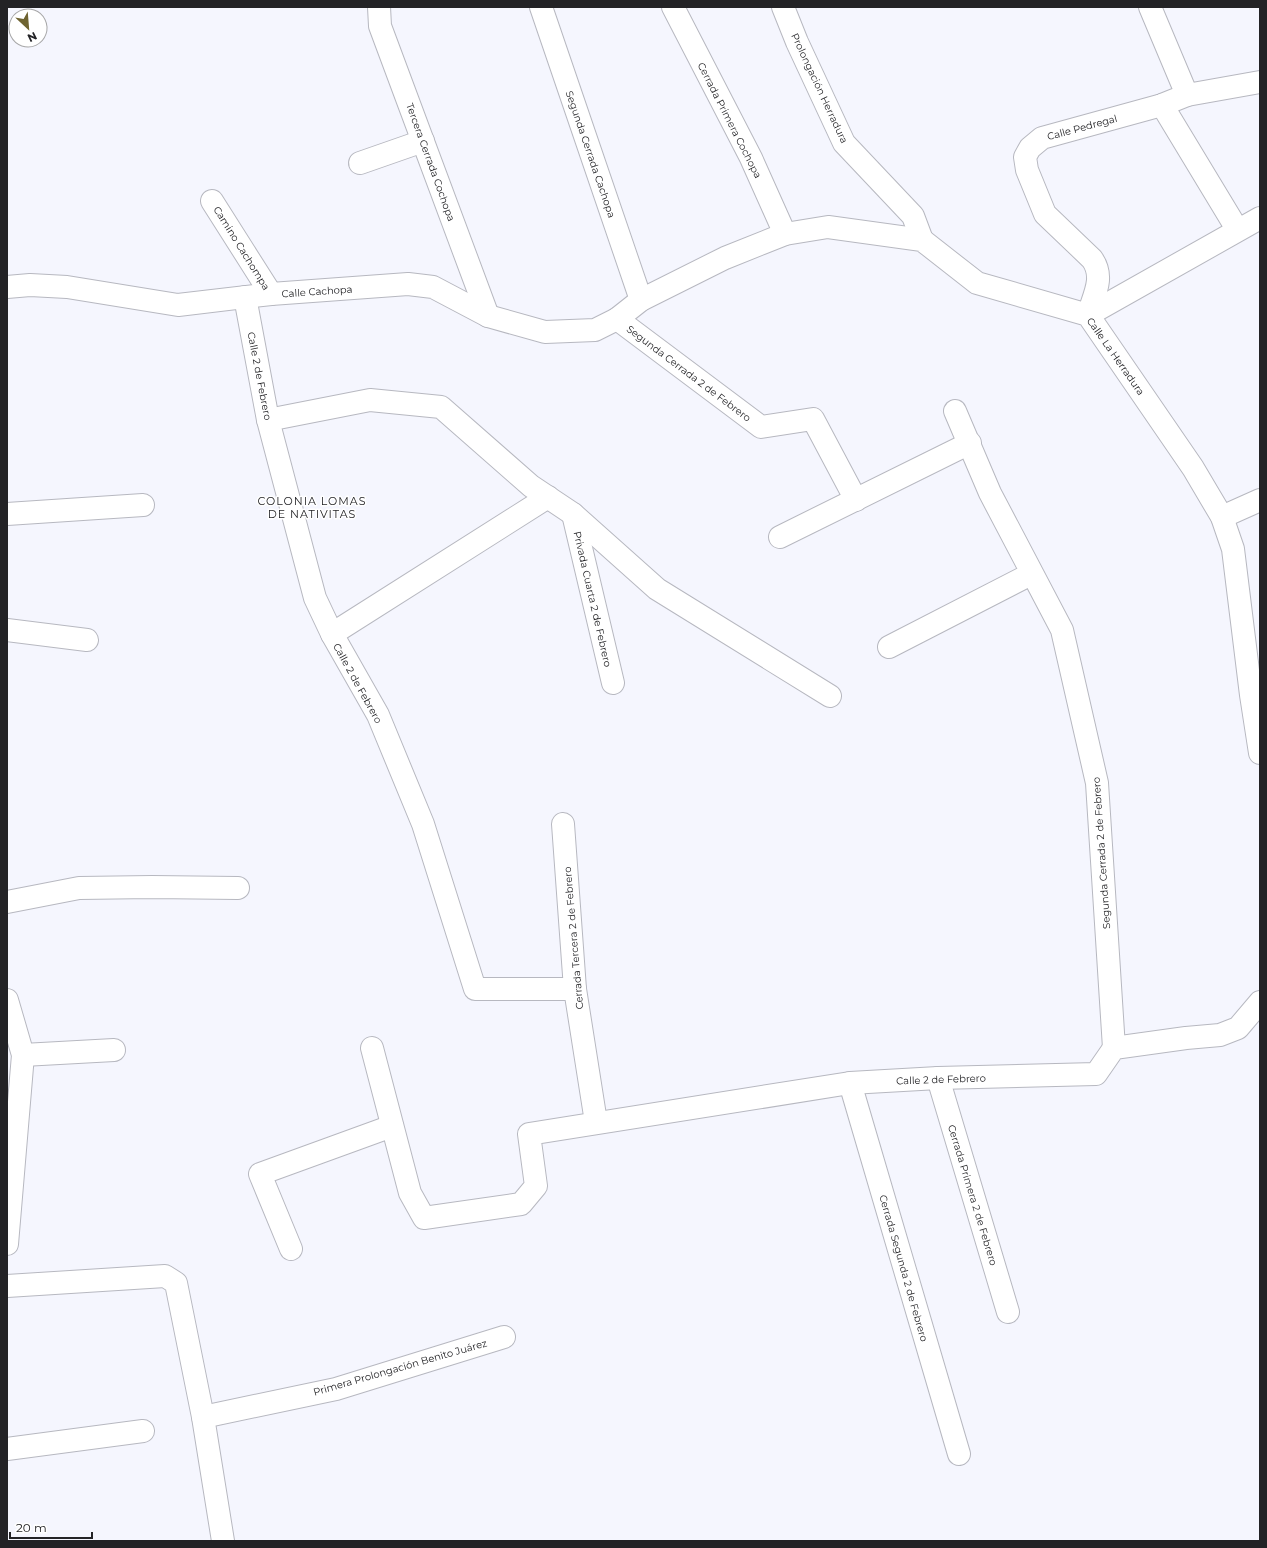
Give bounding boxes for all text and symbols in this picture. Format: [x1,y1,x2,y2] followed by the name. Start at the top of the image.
[8,8,48,48] north arrow
[25,29,39,45] text: N
[788,31,851,145] street label: Prolongación Herradura
[695,60,764,180] street label: Cerrada Primera Cochopa
[563,89,618,219] street label: Segunda Cerrada Cachopa
[403,101,458,223] street label: Tercera Cerrada Cochopa
[1046,112,1119,143] street label: Calle Pedregal
[210,204,273,293] street label: Camino Cachompa
[281,283,353,300] street label: Calle Cachopa
[1084,315,1147,398] street label: Calle La Herradura
[624,322,753,424] street label: Segunda Cerrada 2 de Febrero
[245,331,274,421] street label: Calle 2 de Febrero
[258,494,366,521] district label: COLONIA LOMAS DE NATIVITAS
[571,530,614,668] street label: Privada Cuarta 2 de Febrero
[330,641,385,726] street label: Calle 2 de Febrero
[1090,777,1113,929] street label: Segunda Cerrada 2 de Febrero
[561,866,586,1010] street label: Cerrada Tercera 2 de Febrero
[896,1071,986,1088] street label: Calle 2 de Febrero
[945,1123,1000,1267] street label: Cerrada Primera 2 de Febrero
[876,1193,931,1343] street label: Cerrada Segunda 2 de Febrero
[312,1336,489,1399] street label: Primera Prolongación Benito Juárez
[10,1514,92,1540] scale bar
[16,1520,47,1535] text: 20 m

